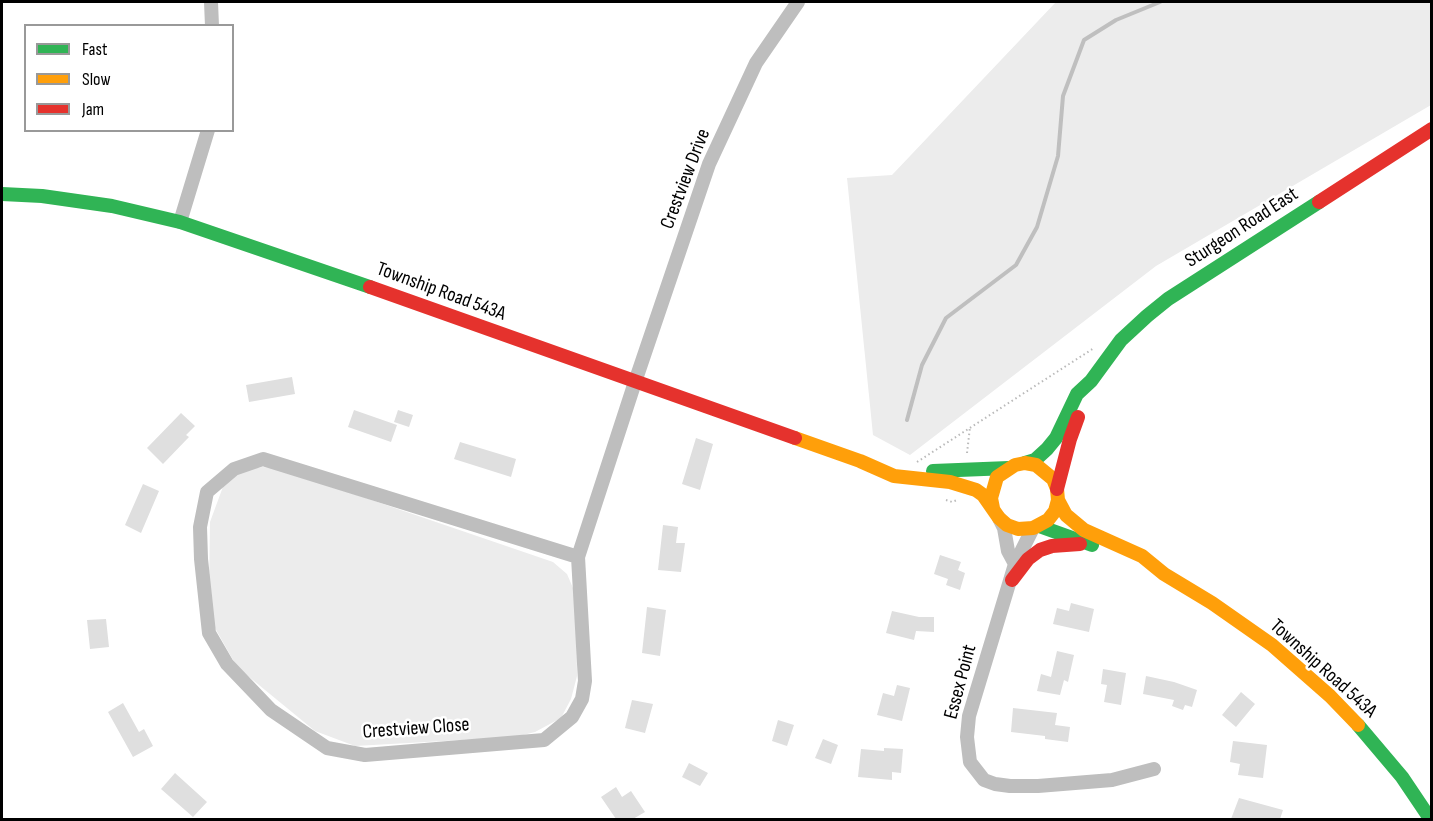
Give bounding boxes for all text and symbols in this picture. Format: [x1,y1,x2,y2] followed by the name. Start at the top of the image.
[24,24,234,132] legend
[82,39,107,60] text: Fast
[82,69,111,90] text: Slow
[82,99,104,120] text: Jam
[656,126,716,232] street label: Crestview Drive
[1181,183,1303,273] street label: Sturgeon Road East
[373,258,509,326] street label: Township Road 543A
[1265,615,1381,723] street label: Township Road 543A
[940,642,982,722] street label: Essex Point
[362,713,470,745] street label: Crestview Close

